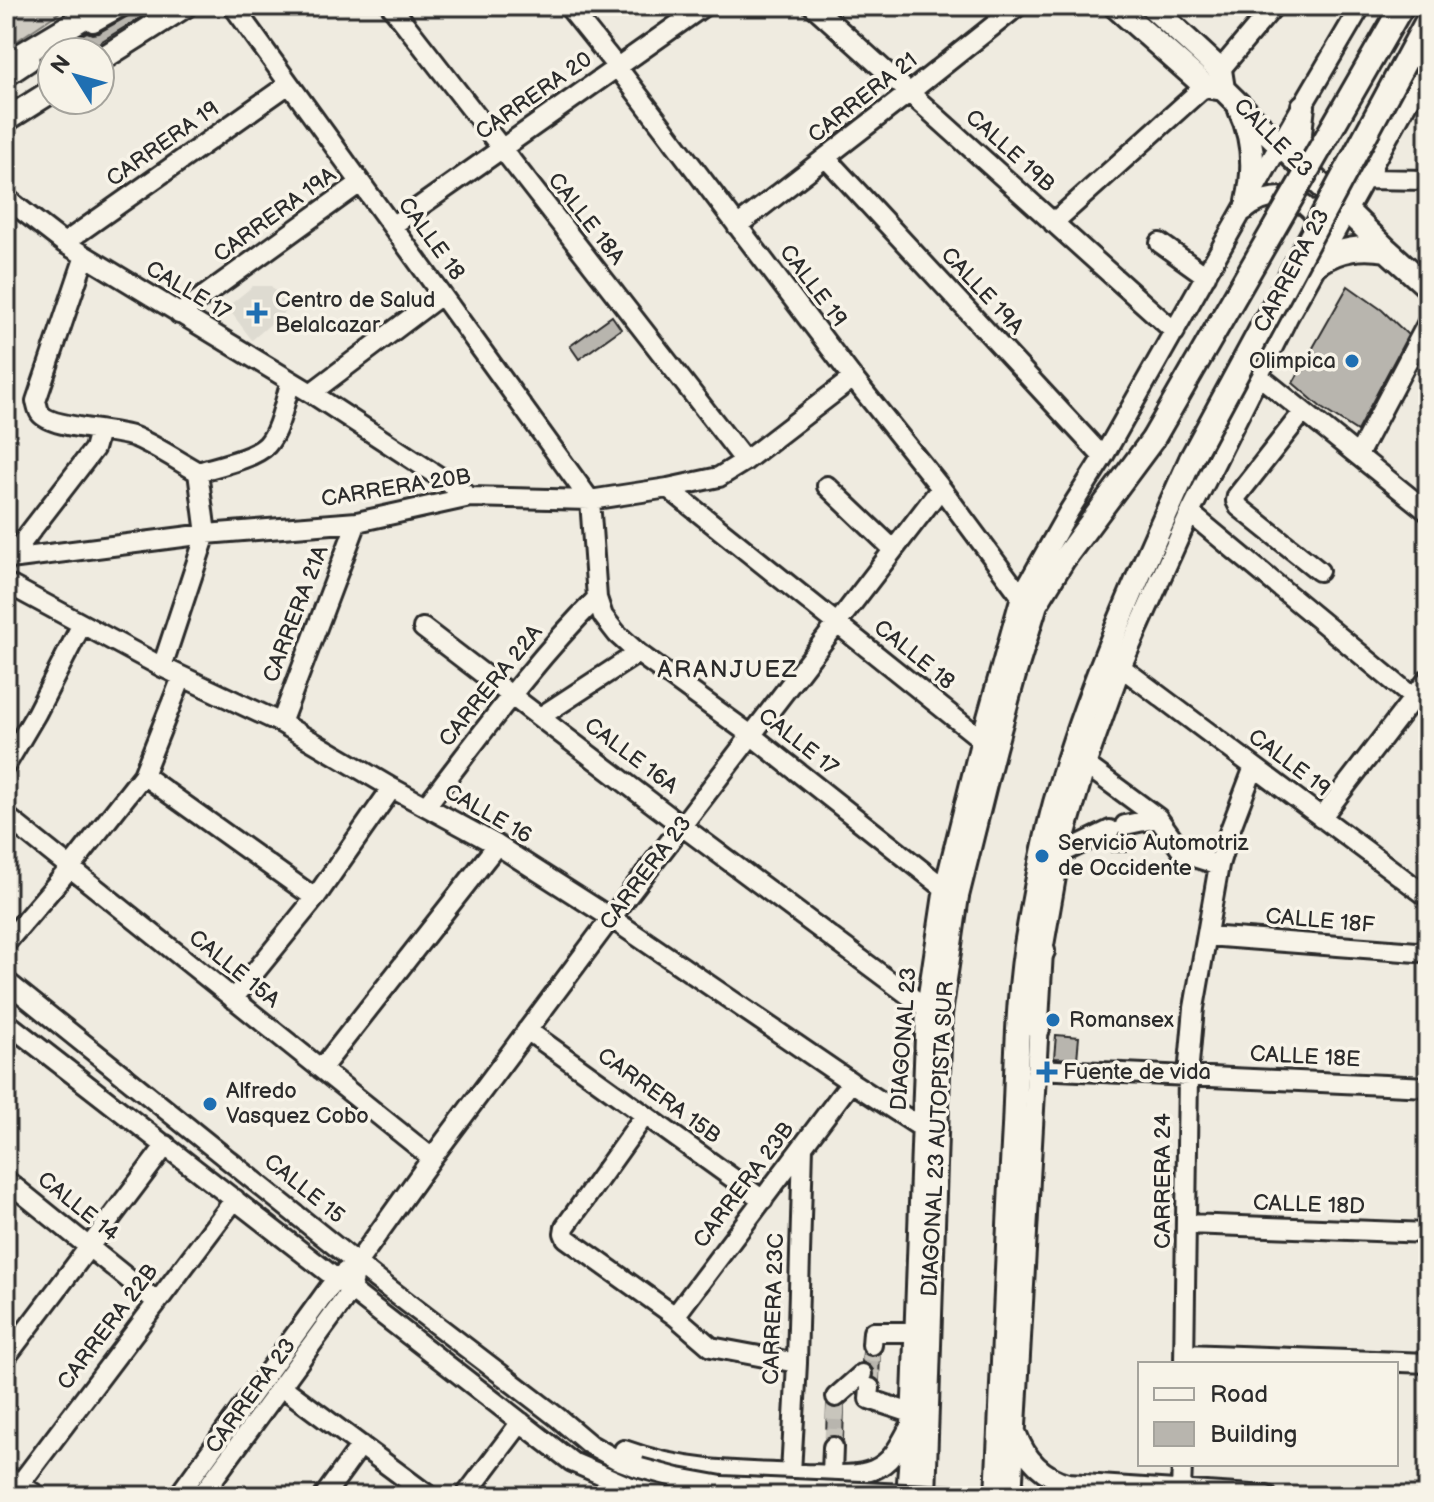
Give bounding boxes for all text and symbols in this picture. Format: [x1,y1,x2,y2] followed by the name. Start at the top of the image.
[36,36,116,116] north arrow
[471,46,597,146] street label: CARRERA 20
[803,47,923,149] street label: CARRERA 21
[45,50,77,80] text: N
[1228,93,1318,183] street label: CALLE 23
[102,95,224,193] street label: CARRERA 19
[960,104,1060,198] street label: CALLE 19B
[209,161,342,268] street label: CARRERA 19A
[542,168,631,271] street label: CALLE 18A
[392,192,470,286] street label: CALLE 18
[1248,205,1336,337] street label: CARRERA 23
[773,240,853,332] street label: CALLE 19
[935,242,1030,341] street label: CALLE 19A
[141,255,235,327] street label: CALLE 17
[275,287,435,339] place label: Centro de Salud Belalcazar
[246,302,268,324] marker: Centro de Salud Belalcazar
[1249,348,1336,375] place label: Olimpica
[1343,352,1361,370] marker: Olimpica
[319,463,473,513] street label: CARRERA 20B
[258,541,335,686] street label: CARRERA 21A
[868,614,960,696] street label: CALLE 18
[434,619,549,753] street label: CARRERA 22A
[657,655,799,684] district label: ARANJUEZ
[753,702,844,782] street label: CALLE 17
[579,712,684,800] street label: CALLE 16A
[1243,723,1335,803] street label: CALLE 19
[439,778,537,850] street label: CALLE 16
[594,811,698,935] street label: CARRERA 23
[1058,830,1249,882] place label: Servicio Automotriz de Occidente
[1033,847,1051,865] marker: Servicio Automotriz de Occidente
[1264,903,1376,939] street label: CALLE 18F
[183,924,285,1014] street label: CALLE 15A
[886,966,922,1112] street label: DIAGONAL 23
[916,981,960,1297] street label: DIAGONAL 23 AUTOPISTA SUR
[1069,1007,1175,1034] place label: Romansex
[1044,1011,1062,1029] marker: Romansex
[1249,1041,1361,1073] street label: CALLE 18E
[592,1042,726,1150] street label: CARRERA 15B
[1063,1059,1211,1086] place label: Fuente de vida
[1038,1063,1056,1081] marker: Fuente de vida
[226,1078,369,1130] place label: Alfredo Vasquez Cobo
[201,1095,219,1113] marker: Alfredo Vasquez Cobo
[1150,1112,1177,1249] street label: CARRERA 24
[688,1117,800,1253] street label: CARRERA 23B
[258,1148,350,1230] street label: CALLE 15
[32,1166,125,1248] street label: CALLE 14
[1252,1190,1366,1220] street label: CALLE 18D
[758,1233,790,1385] street label: CARRERA 23C
[52,1259,164,1395] street label: CARRERA 22B
[200,1333,302,1459] street label: CARRERA 23
[1138,1362,1398,1466] legend
[1210,1380,1268,1409] text: Road
[1210,1420,1297,1449] text: Building

